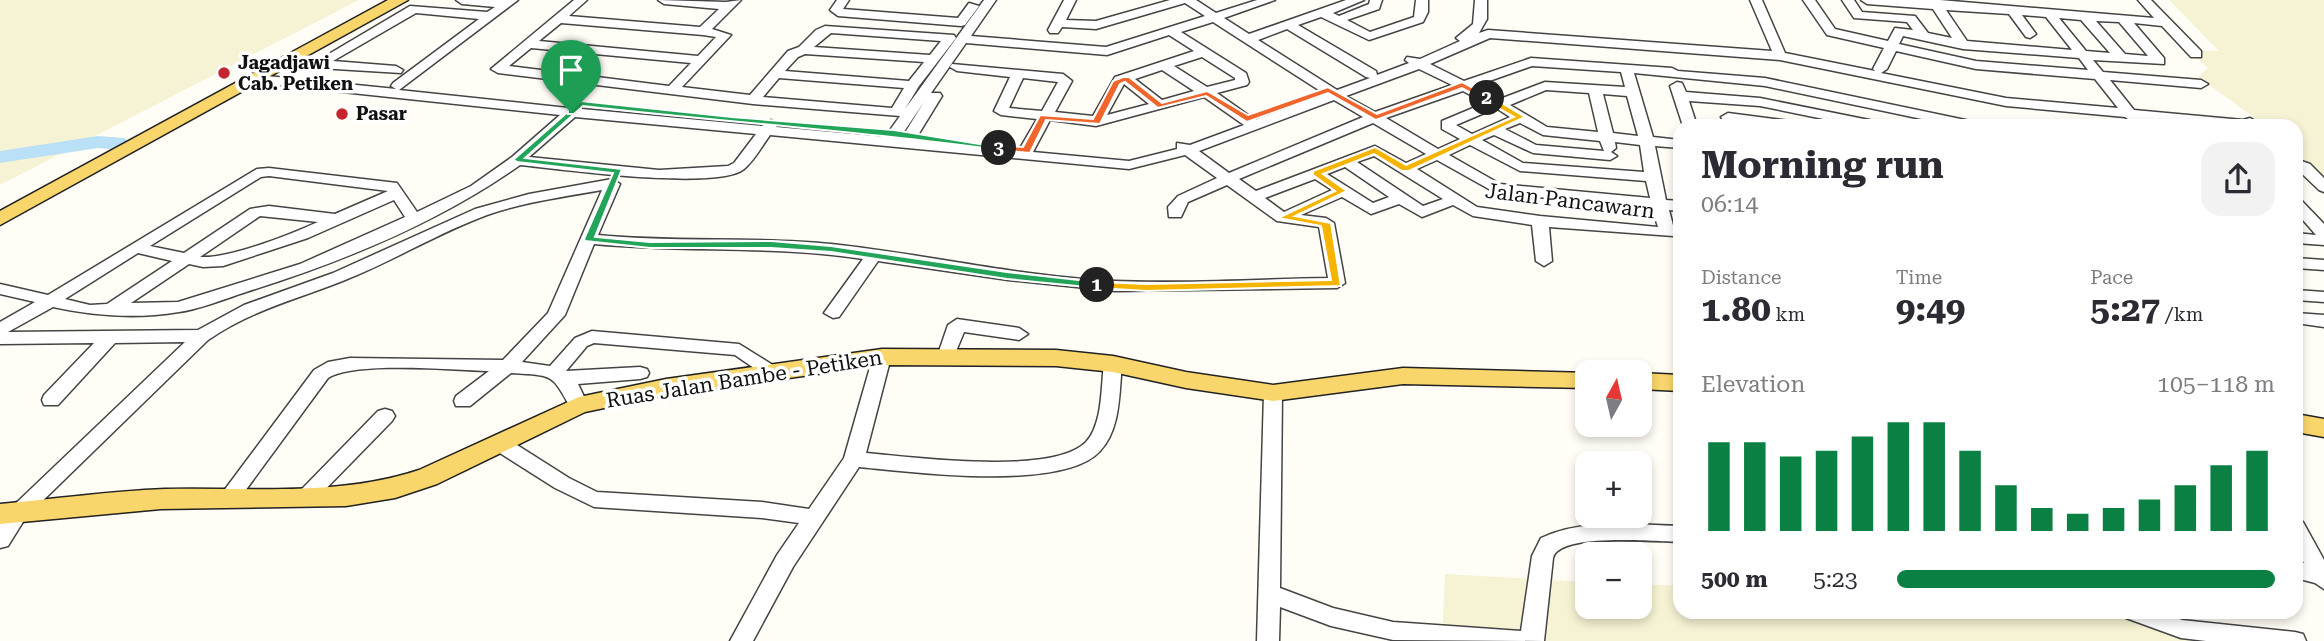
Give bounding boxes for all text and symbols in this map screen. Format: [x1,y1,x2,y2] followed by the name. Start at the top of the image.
[541,40,601,112] pin
[552,51,590,89] icon: arrive
[238,52,353,94] place label: Jagadjawi Cab. Petiken
[216,65,232,81] marker: Jagadjawi Cab. Petiken
[1470,80,1504,116] pin: 2
[1481,86,1492,109] text: 2
[356,103,407,124] place label: Pasar
[334,106,350,122] marker: Pasar
[982,130,1016,166] pin: 3
[993,136,1004,159] text: 3
[2201,142,2275,216] button: share
[1701,143,1944,187] text: Morning run
[1484,179,1657,223] street label: Jalan Pancawarn
[1701,191,1758,218] text: 06:14
[1701,266,1781,289] text: Distance
[1896,266,1942,289] text: Time
[2090,266,2133,289] text: Pace
[1080,268,1114,302] pin: 1
[1091,273,1102,296] text: 1
[1701,289,1771,330] text: 1.80
[1896,289,1965,330] text: 9:49
[2090,289,2160,330] text: 5:27
[1771,303,1805,326] text: km
[2160,303,2203,326] text: /km
[604,345,884,413] street label: Ruas Jalan Bambe - Petiken
[1575,360,1652,438] north arrow
[1575,360,1652,619] map controls
[1701,371,1805,398] text: Elevation
[2157,371,2275,398] text: 105–118 m
[1575,451,1652,528] button: +
[1575,542,1652,619] button: −
[1701,566,1768,593] text: 500 m
[1813,566,1858,593] text: 5:23

